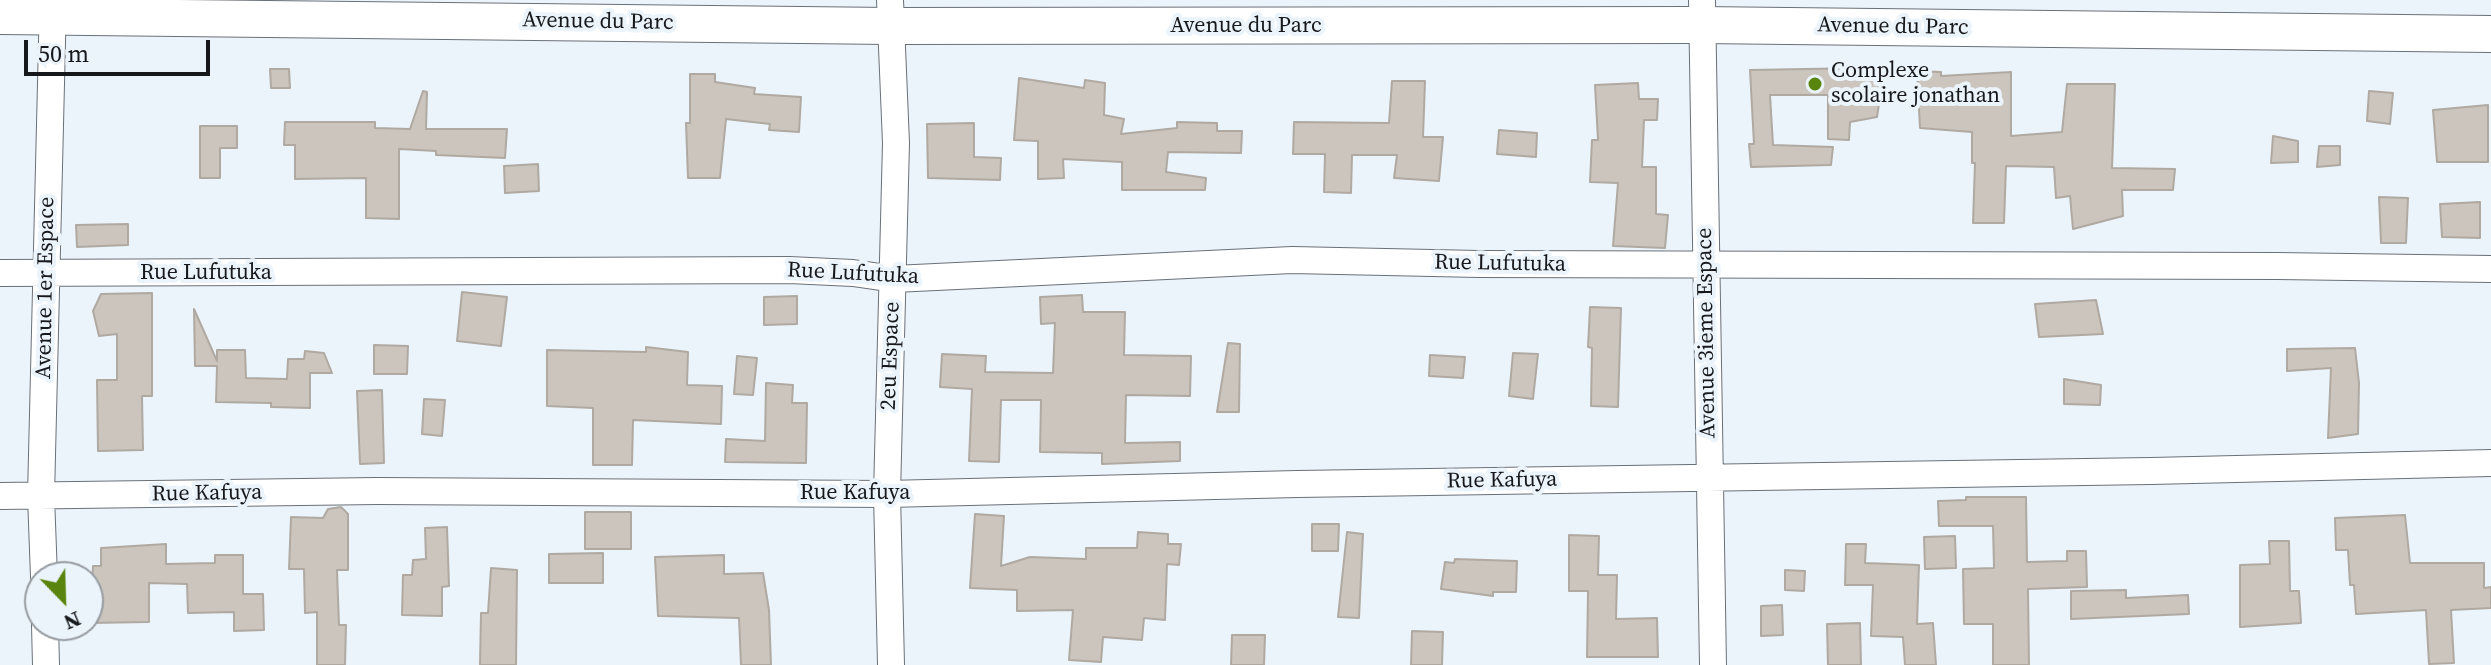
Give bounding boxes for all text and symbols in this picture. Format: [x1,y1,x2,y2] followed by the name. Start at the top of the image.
[522,7,674,37] street label: Avenue du Parc
[1817,12,1969,42] street label: Avenue du Parc
[1170,13,1322,39] street label: Avenue du Parc
[28,24,214,74] scale bar
[38,37,89,70] text: 50 m
[1831,58,2000,110] place label: Complexe scolaire jonathan
[1806,75,1824,93] marker: Complexe scolaire jonathan
[31,196,61,380] street label: Avenue 1er Espace
[1692,227,1722,439] street label: Avenue 3ieme Espace
[1434,250,1566,278] street label: Rue Lufutuka
[786,257,920,291] street label: Rue Lufutuka
[140,260,272,286] street label: Rue Lufutuka
[876,301,906,411] street label: 2eu Espace
[1446,467,1558,495] street label: Rue Kafuya
[151,480,263,508] street label: Rue Kafuya
[800,480,910,506] street label: Rue Kafuya
[24,561,104,641] north arrow
[59,604,86,638] text: N

